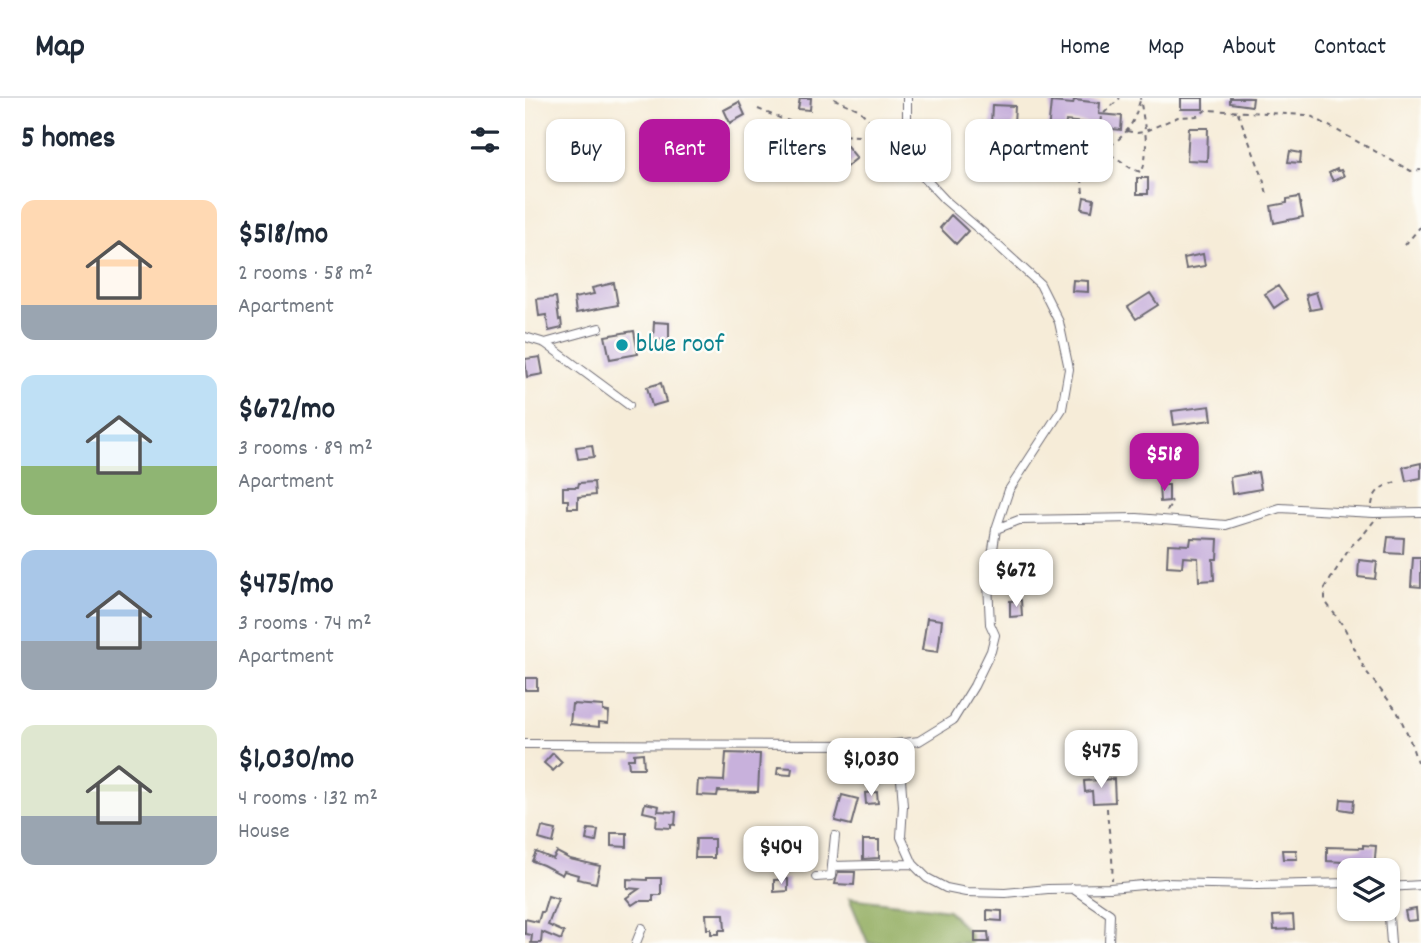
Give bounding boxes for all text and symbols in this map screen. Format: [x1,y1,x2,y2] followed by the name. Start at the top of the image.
[35,25,85,72] text: Map
[1060,31,1110,65] text: Home
[1148,31,1184,65] text: Map
[1222,31,1276,65] text: About
[1314,31,1386,65] text: Contact
[21,119,115,162] text: 5 homes
[546,119,625,182] chip: Buy
[639,119,730,182] chip: Rent
[744,119,851,182] chip: Filters
[865,119,951,182] chip: New
[965,119,1113,182] chip: Apartment
[466,121,504,159] icon: filters
[238,215,328,258] text: $518/mo
[77,228,161,312] icon: home
[238,258,373,291] text: 2 rooms · 58 m²
[238,291,334,324] text: Apartment
[636,327,725,364] place label: blue roof
[614,337,630,353] marker: blue roof
[238,390,335,433] text: $672/mo
[77,403,161,487] icon: home
[238,433,373,466] text: 3 rooms · 89 m²
[1123,434,1205,493] pin: $518
[1146,439,1182,472] text: $518
[238,466,334,499] text: Apartment
[975,550,1057,609] pin: $672
[995,555,1037,588] text: $672
[238,565,334,608] text: $475/mo
[77,578,161,662] icon: home
[238,608,372,641] text: 3 rooms · 74 m²
[238,641,334,674] text: Apartment
[1060,730,1142,790] pin: $475
[1081,736,1121,769] text: $475
[814,738,928,798] pin: $1,030
[238,740,354,783] text: $1,030/mo
[843,744,899,777] text: $1,030
[77,753,161,837] icon: home
[238,783,378,816] text: 4 rooms · 132 m²
[238,816,290,849] text: House
[740,826,822,886] pin: $404
[759,832,803,865] text: $404
[1337,858,1400,921] map controls
[1337,858,1400,921] button: layers

